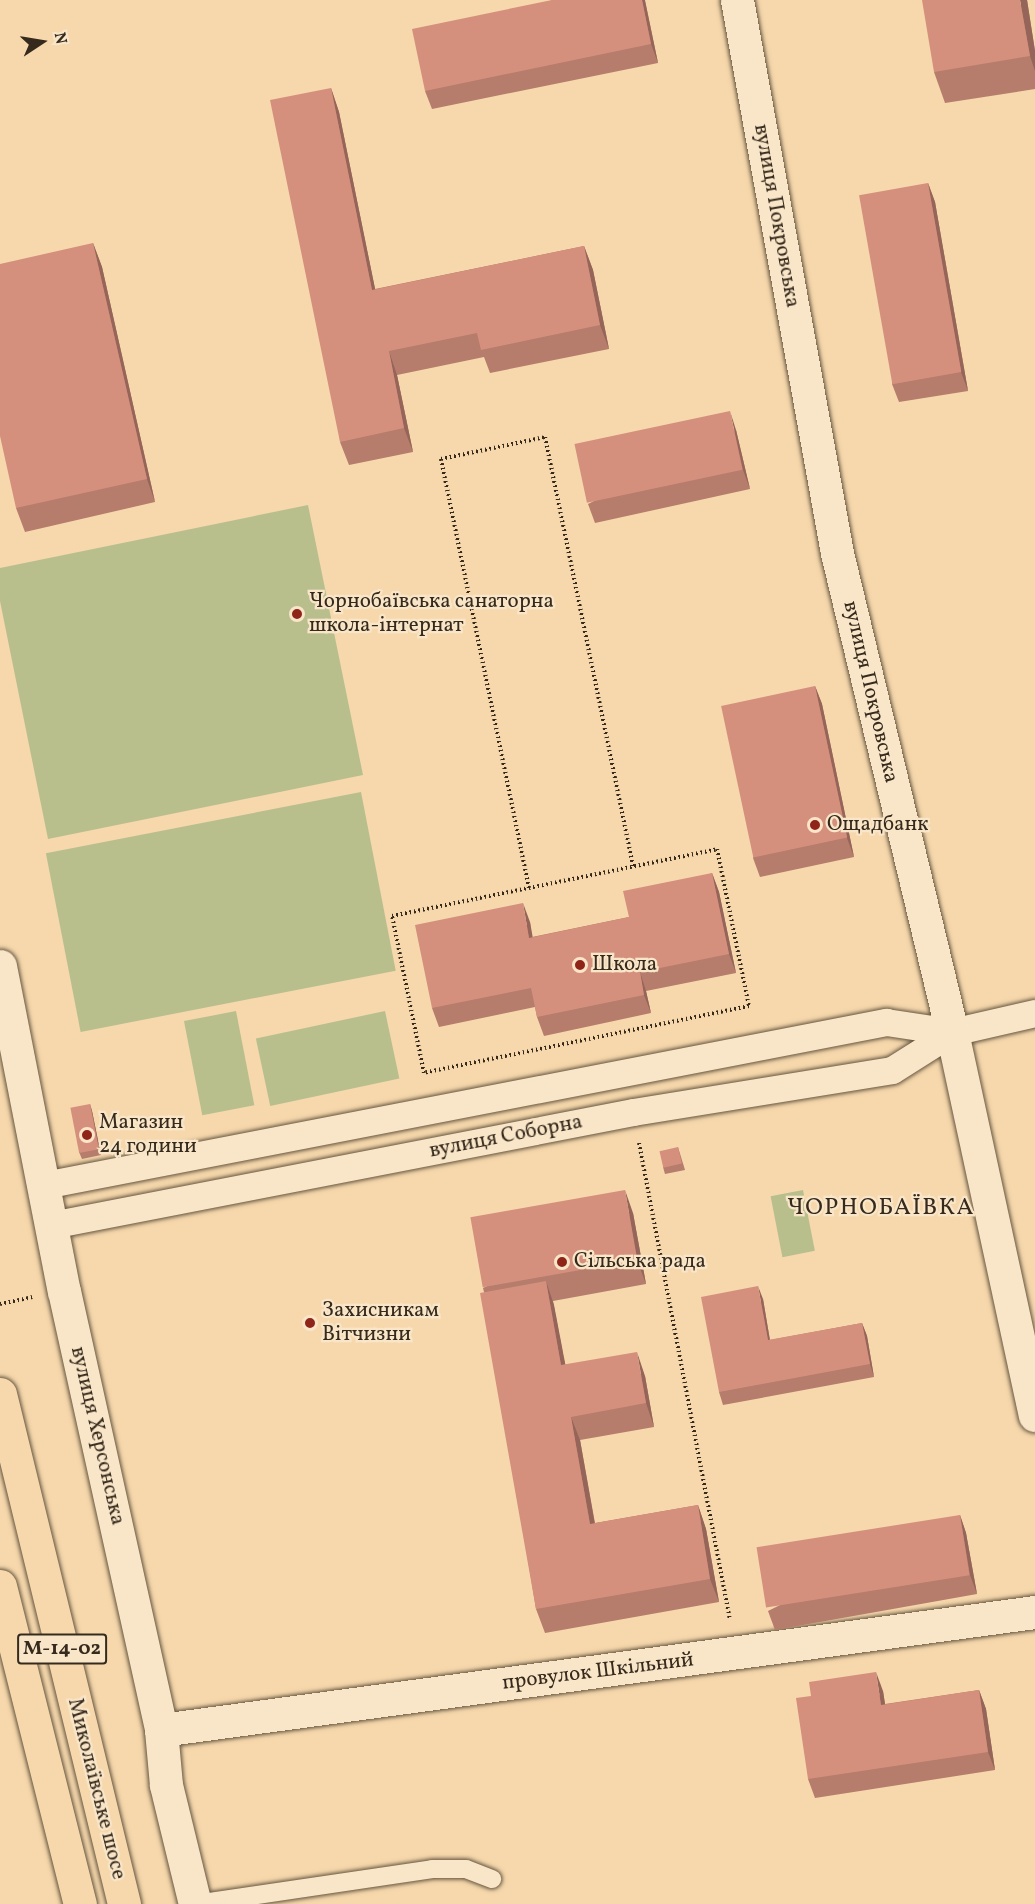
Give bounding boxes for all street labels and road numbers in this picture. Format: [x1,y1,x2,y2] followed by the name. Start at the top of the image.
[747,122,805,310] street label: вулиця Покровська
[837,599,903,785] street label: вулиця Покровська
[427,1110,585,1164] street label: вулиця Соборна
[64,1344,130,1528] street label: вулиця Херсонська
[17,1632,107,1666] road number: М-14-02
[501,1648,695,1696] street label: провулок Шкільний
[61,1696,131,1882] street label: Миколаївське шосе

